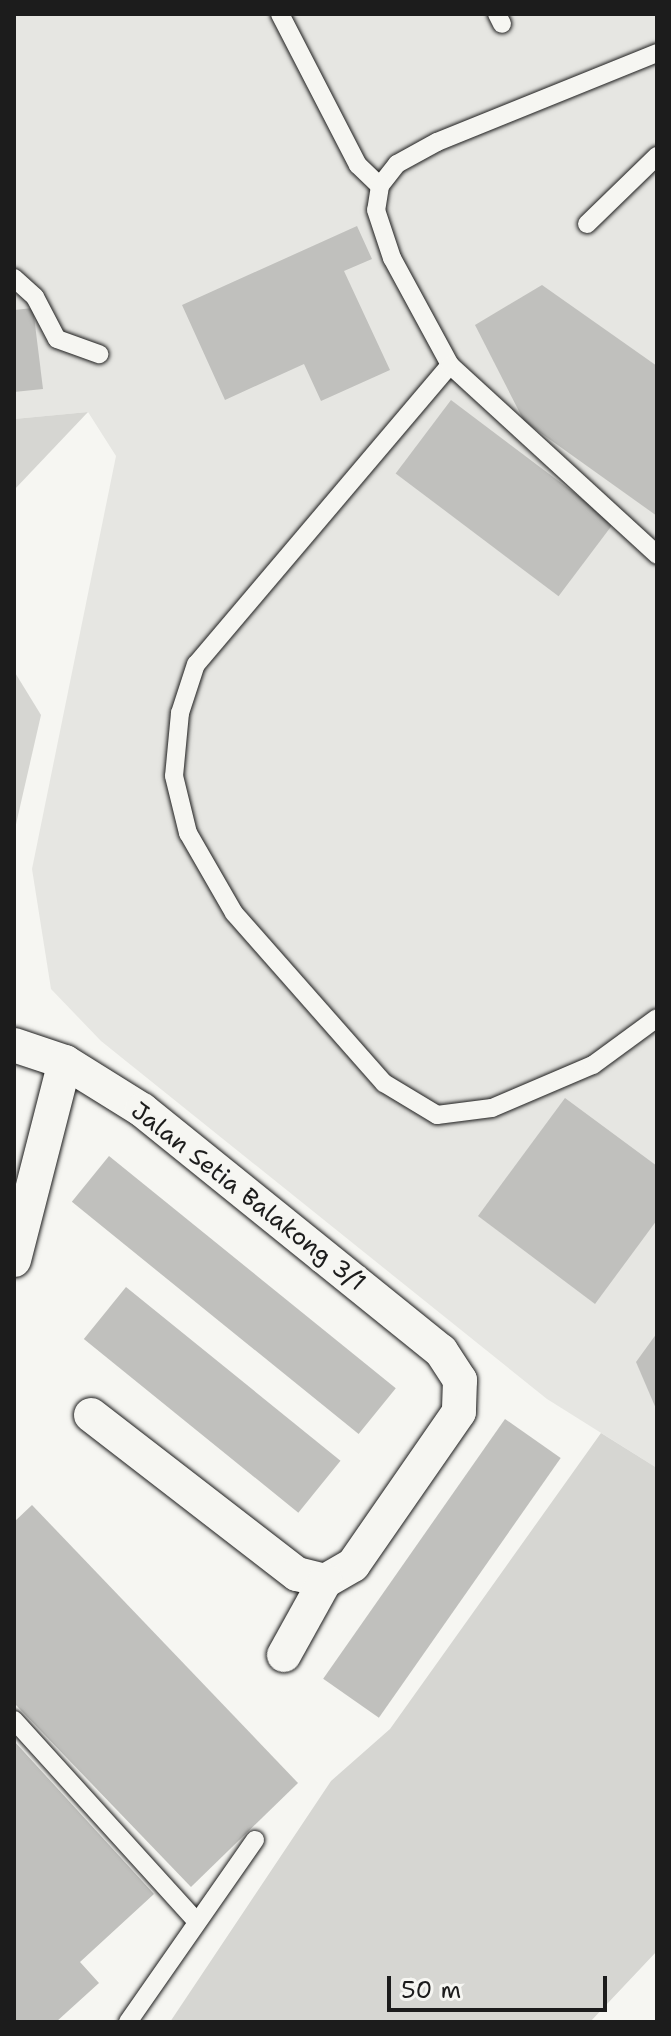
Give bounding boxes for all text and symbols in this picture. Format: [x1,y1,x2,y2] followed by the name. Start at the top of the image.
[125,1096,371,1298] street label: Jalan Setia Balakong 3/1
[391,1960,611,2010] scale bar
[401,1974,461,2006] text: 50 m

